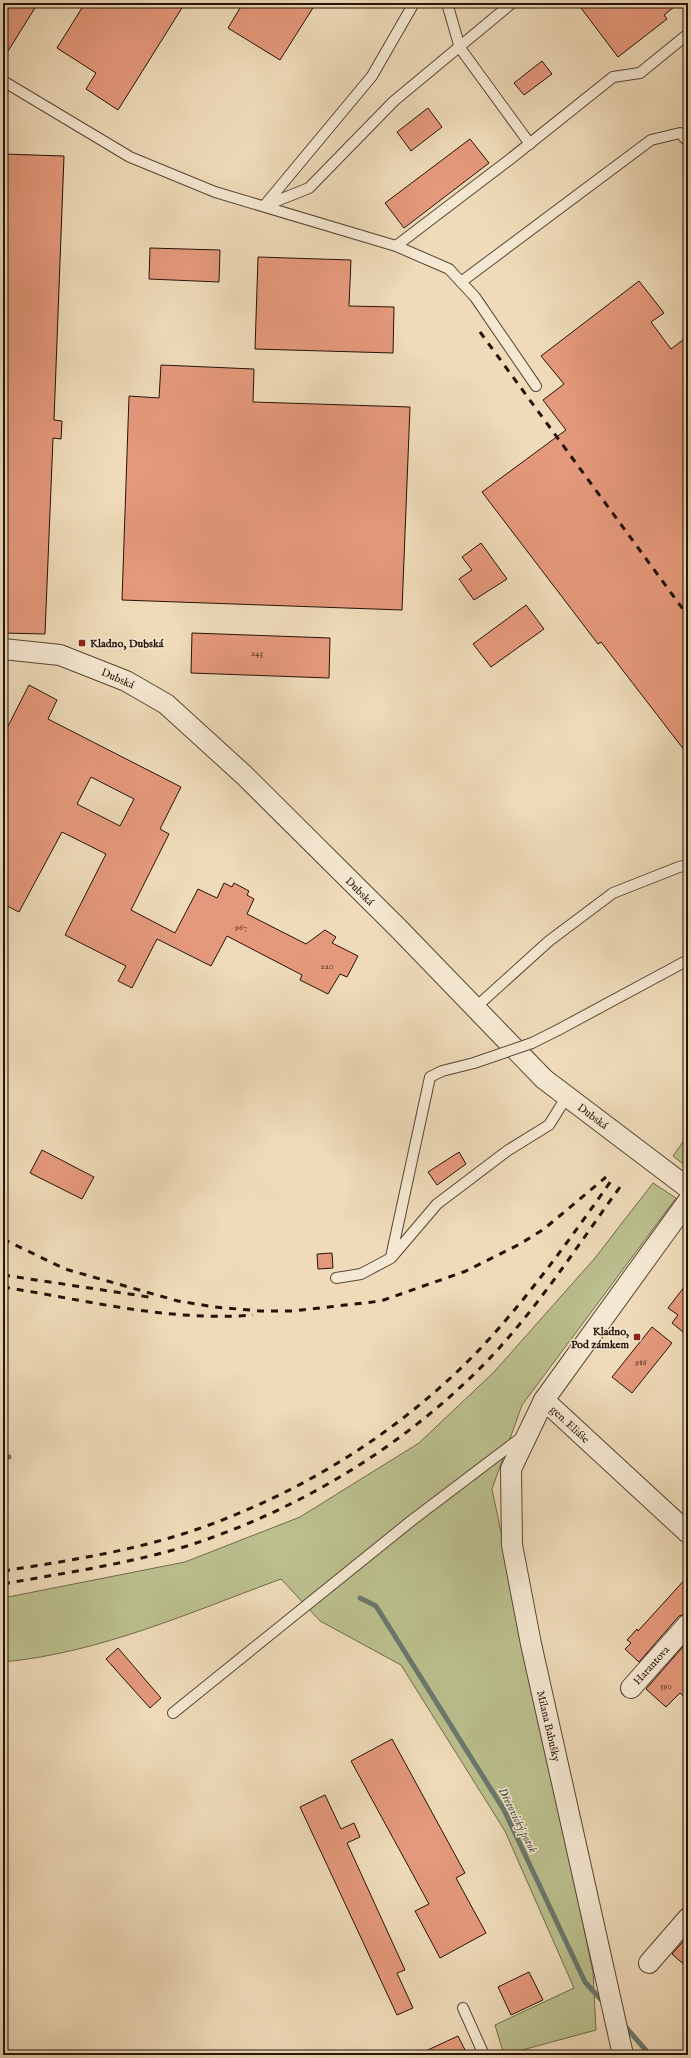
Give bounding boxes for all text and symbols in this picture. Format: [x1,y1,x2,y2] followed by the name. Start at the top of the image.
[90,637,164,651] place label: Kladno, Dubská
[77,638,87,648] marker: Kladno, Dubská
[251,648,263,659] house number: 243
[99,665,137,693] street label: Dubská
[342,874,377,909] street label: Dubská
[234,922,247,933] house number: 967
[321,961,333,972] house number: 220
[574,1101,611,1133] street label: Dubská
[571,1325,629,1352] place label: Kladno, Pod zámkem
[632,1332,642,1342] marker: Kladno, Pod zámkem
[634,1357,647,1368] house number: 986
[547,1403,592,1447] street label: gen. Eliáše
[630,1643,673,1688] street label: Harantova
[660,1681,672,1692] house number: 590
[533,1689,563,1764] street label: Milana Babušky
[495,1785,541,1856] water label: Dřetovický potok

